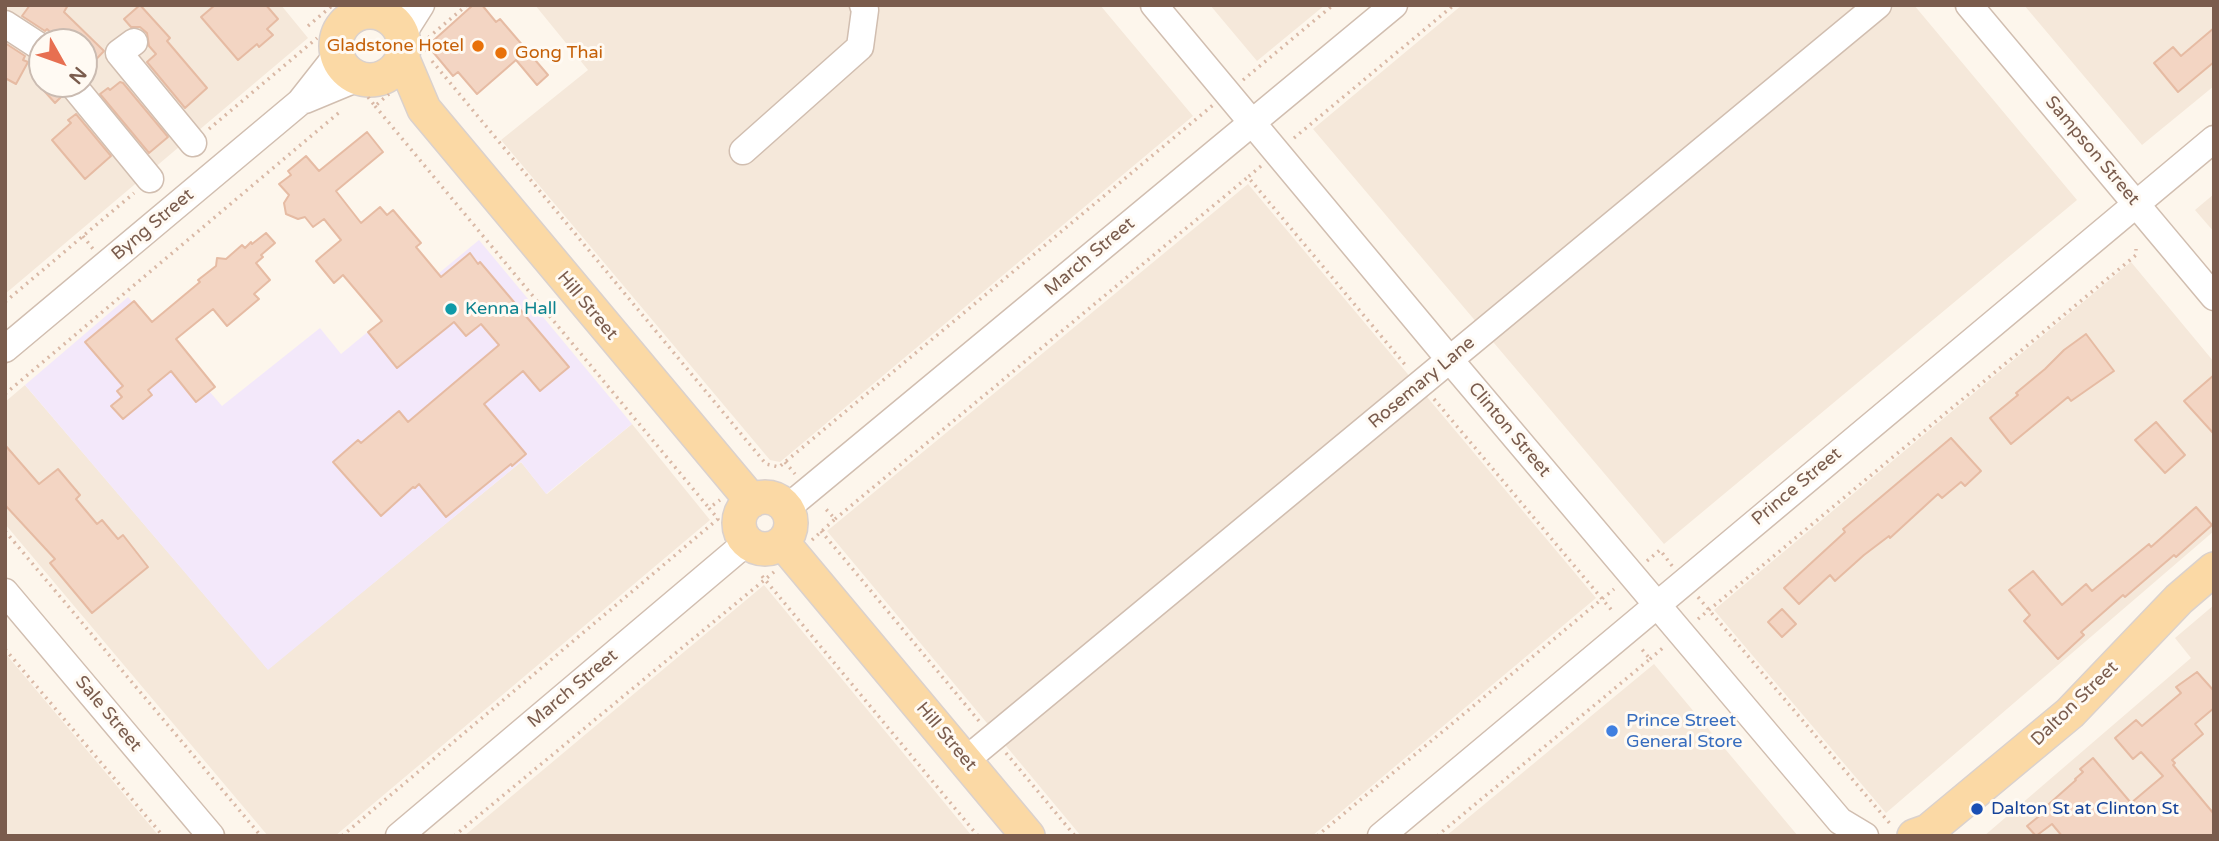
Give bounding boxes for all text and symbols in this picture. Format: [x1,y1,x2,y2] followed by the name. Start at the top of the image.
[28,28,98,98] north arrow
[327,35,464,57] place label: Gladstone Hotel
[470,38,486,54] marker: Gladstone Hotel
[515,42,603,64] place label: Gong Thai
[493,45,509,61] marker: Gong Thai
[64,62,91,88] text: N
[2040,92,2144,210] street label: Sampson Street
[108,184,198,266] street label: Byng Street
[1041,213,1139,301] street label: March Street
[552,267,622,345] street label: Hill Street
[465,298,557,320] place label: Kenna Hall
[443,301,459,317] marker: Kenna Hall
[1364,332,1480,434] street label: Rosemary Lane
[1463,378,1555,482] street label: Clinton Street
[1748,443,1846,531] street label: Prince Street
[524,645,622,733] street label: March Street
[2027,657,2123,751] street label: Dalton Street
[70,672,146,756] street label: Sale Street
[911,698,981,776] street label: Hill Street
[1626,710,1742,752] place label: Prince Street General Store
[1604,723,1620,739] marker: Prince Street General Store
[1991,798,2179,820] place label: Dalton St at Clinton St
[1969,801,1985,817] marker: Dalton St at Clinton St

